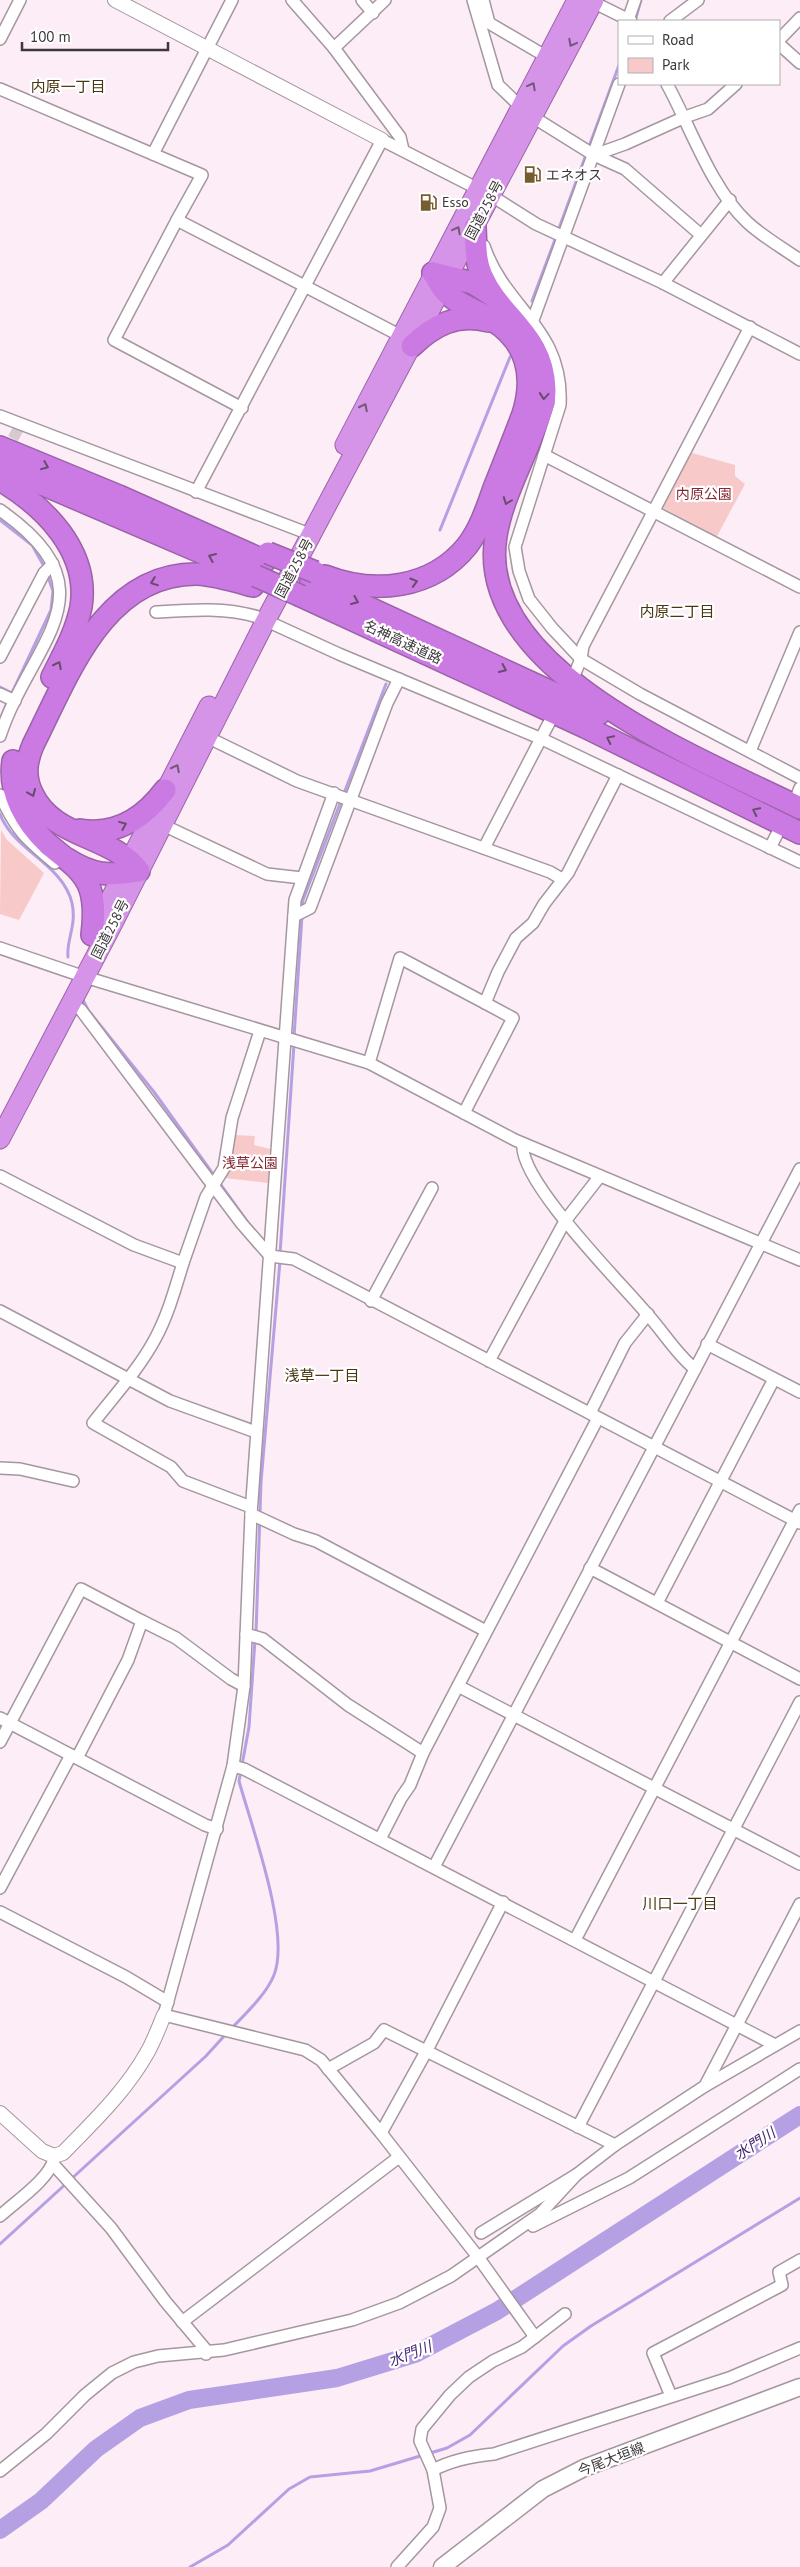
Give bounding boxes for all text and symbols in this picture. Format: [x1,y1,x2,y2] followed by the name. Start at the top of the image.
[22,20,169,52] scale bar
[618,20,780,85] legend
[30,27,71,46] text: 100 m
[662,30,694,49] text: Road
[568,38,578,47] one-way arrow
[662,55,690,74] text: Park
[30,77,106,96] district label: 内原一丁目
[526,82,536,91] one-way arrow
[522,165,542,185] fuel station icon: エネオス
[546,166,602,184] place label: エネオス
[461,177,507,243] street label: 国道258号
[418,192,438,212] fuel station icon: Esso
[442,193,469,211] place label: Esso
[451,226,461,235] one-way arrow
[539,392,550,400] one-way arrow
[358,403,368,412] one-way arrow
[40,460,49,470] one-way arrow
[676,485,732,503] park label: 内原公園
[503,496,513,505] one-way arrow
[271,535,317,601] street label: 国道258号
[208,552,217,563] one-way arrow
[150,576,159,586] one-way arrow
[409,577,417,587] one-way arrow
[350,595,359,606] one-way arrow
[639,602,715,621] district label: 内原二丁目
[361,616,445,668] street label: 名神高速道路
[52,661,62,670] one-way arrow
[498,663,507,673] one-way arrow
[607,735,616,745] one-way arrow
[170,765,180,774] one-way arrow
[25,788,36,797] one-way arrow
[753,807,762,817] one-way arrow
[118,821,127,832] one-way arrow
[87,896,133,962] street label: 国道258号
[222,1154,278,1172] park label: 浅草公園
[284,1366,360,1385] district label: 浅草一丁目
[642,1894,718,1913] district label: 川口一丁目
[731,2122,780,2164] water label: 水門川
[385,2336,436,2370] water label: 水門川
[575,2438,647,2480] street label: 今尾大垣線

